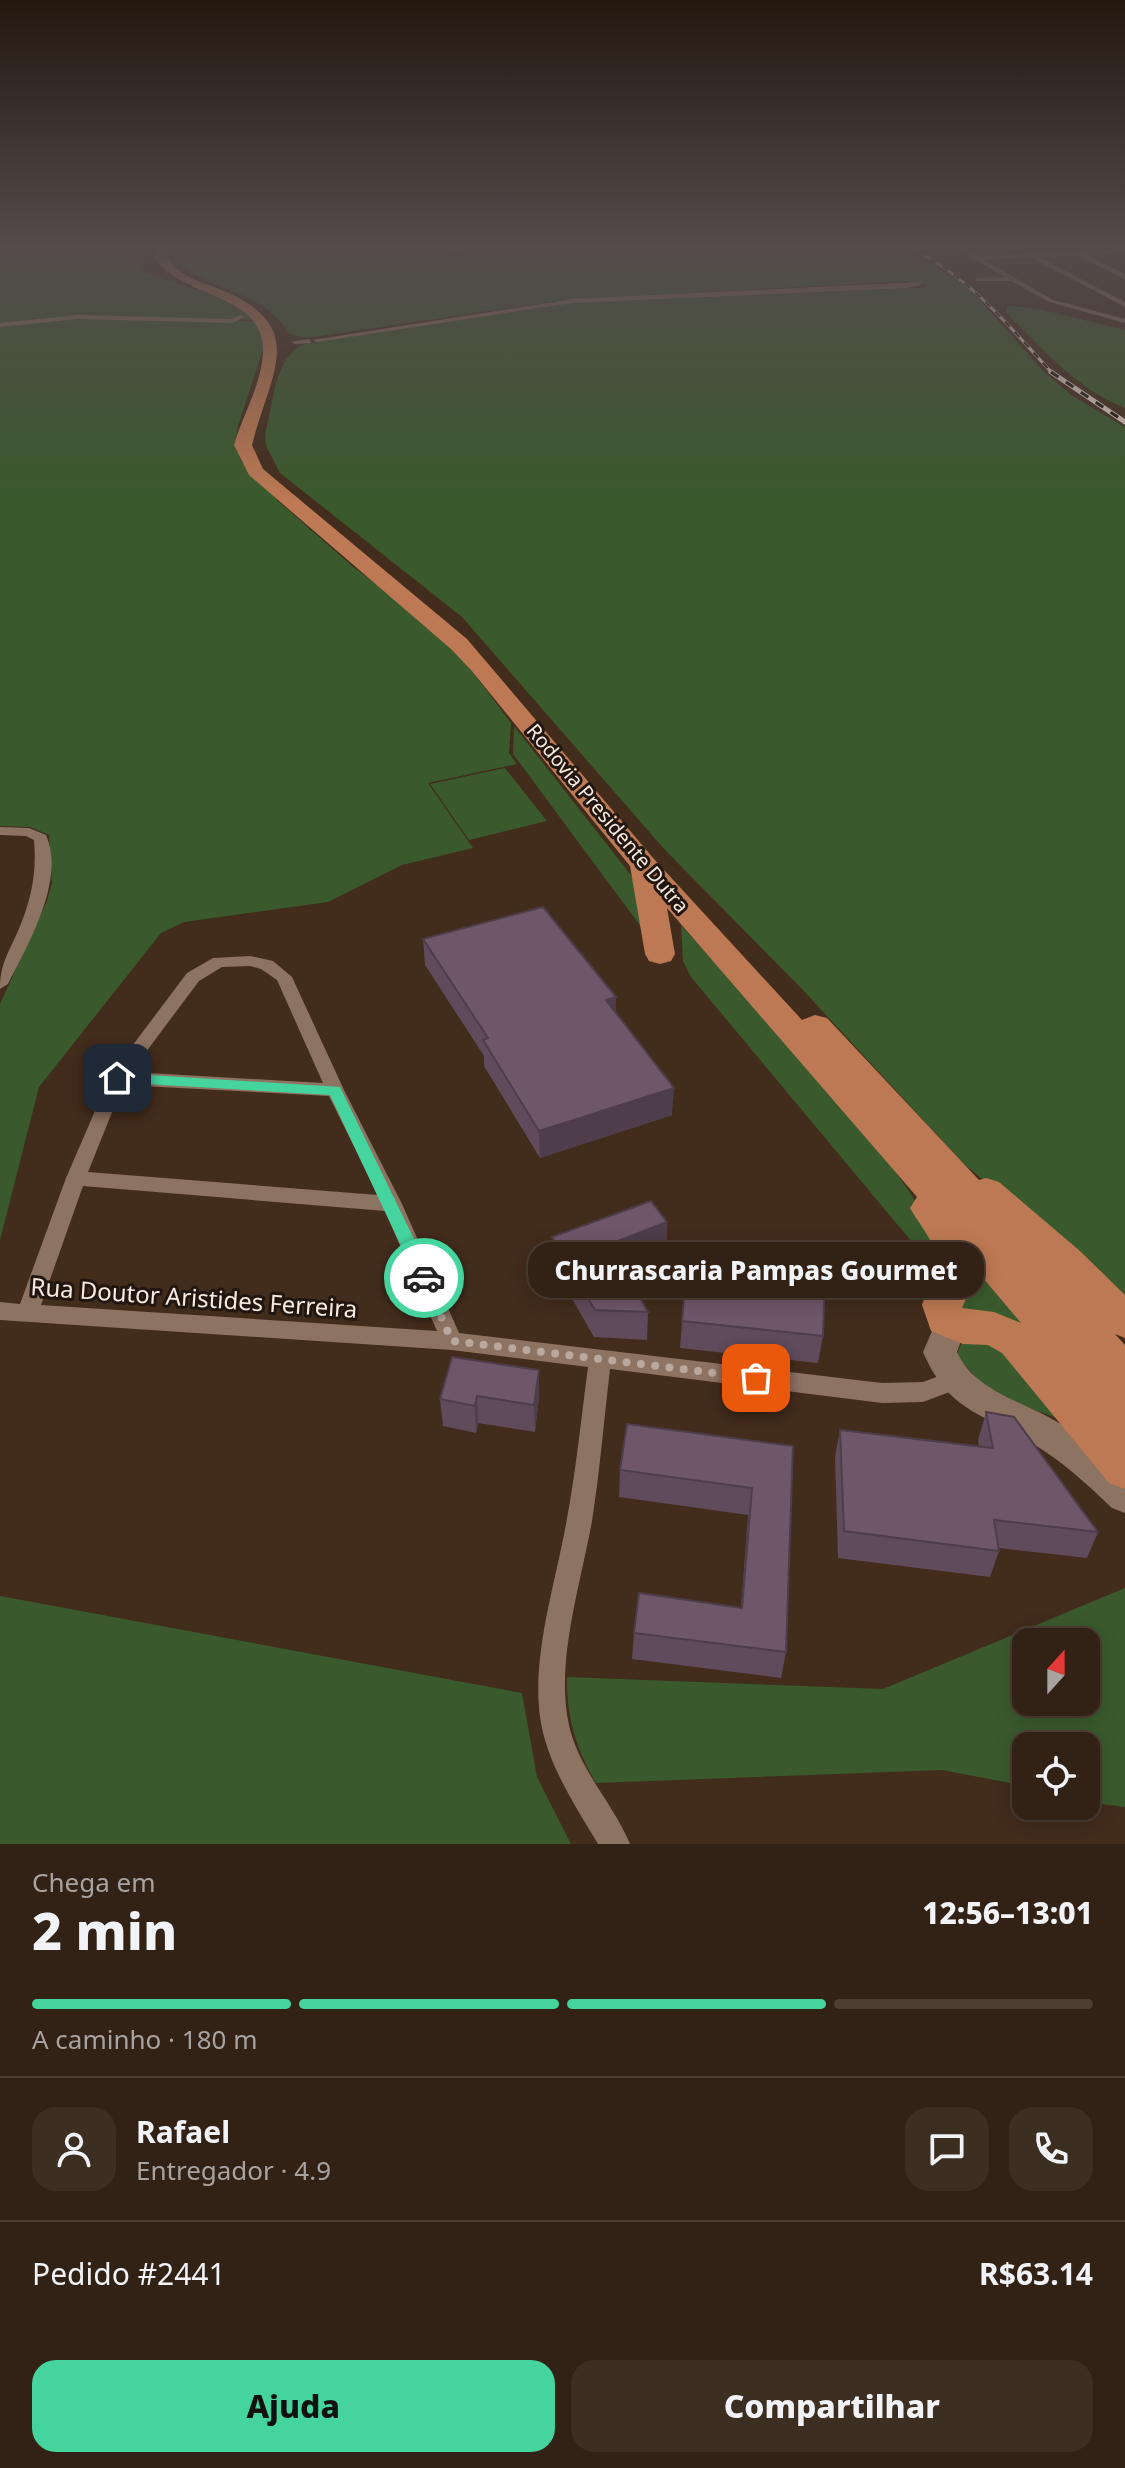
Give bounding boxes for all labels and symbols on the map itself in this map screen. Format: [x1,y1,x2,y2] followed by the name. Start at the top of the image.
[521,718,695,918] street label: Rodovia Presidente Dutra
[83,1044,151,1112] pin
[384,1238,464,1318] courier
[528,1242,984,1298] callout: Churrascaria Pampas Gourmet
[30,1269,358,1325] street label: Rua Doutor Aristides Ferreira
[722,1344,790,1412] pin
[1012,1628,1100,1716] north arrow

